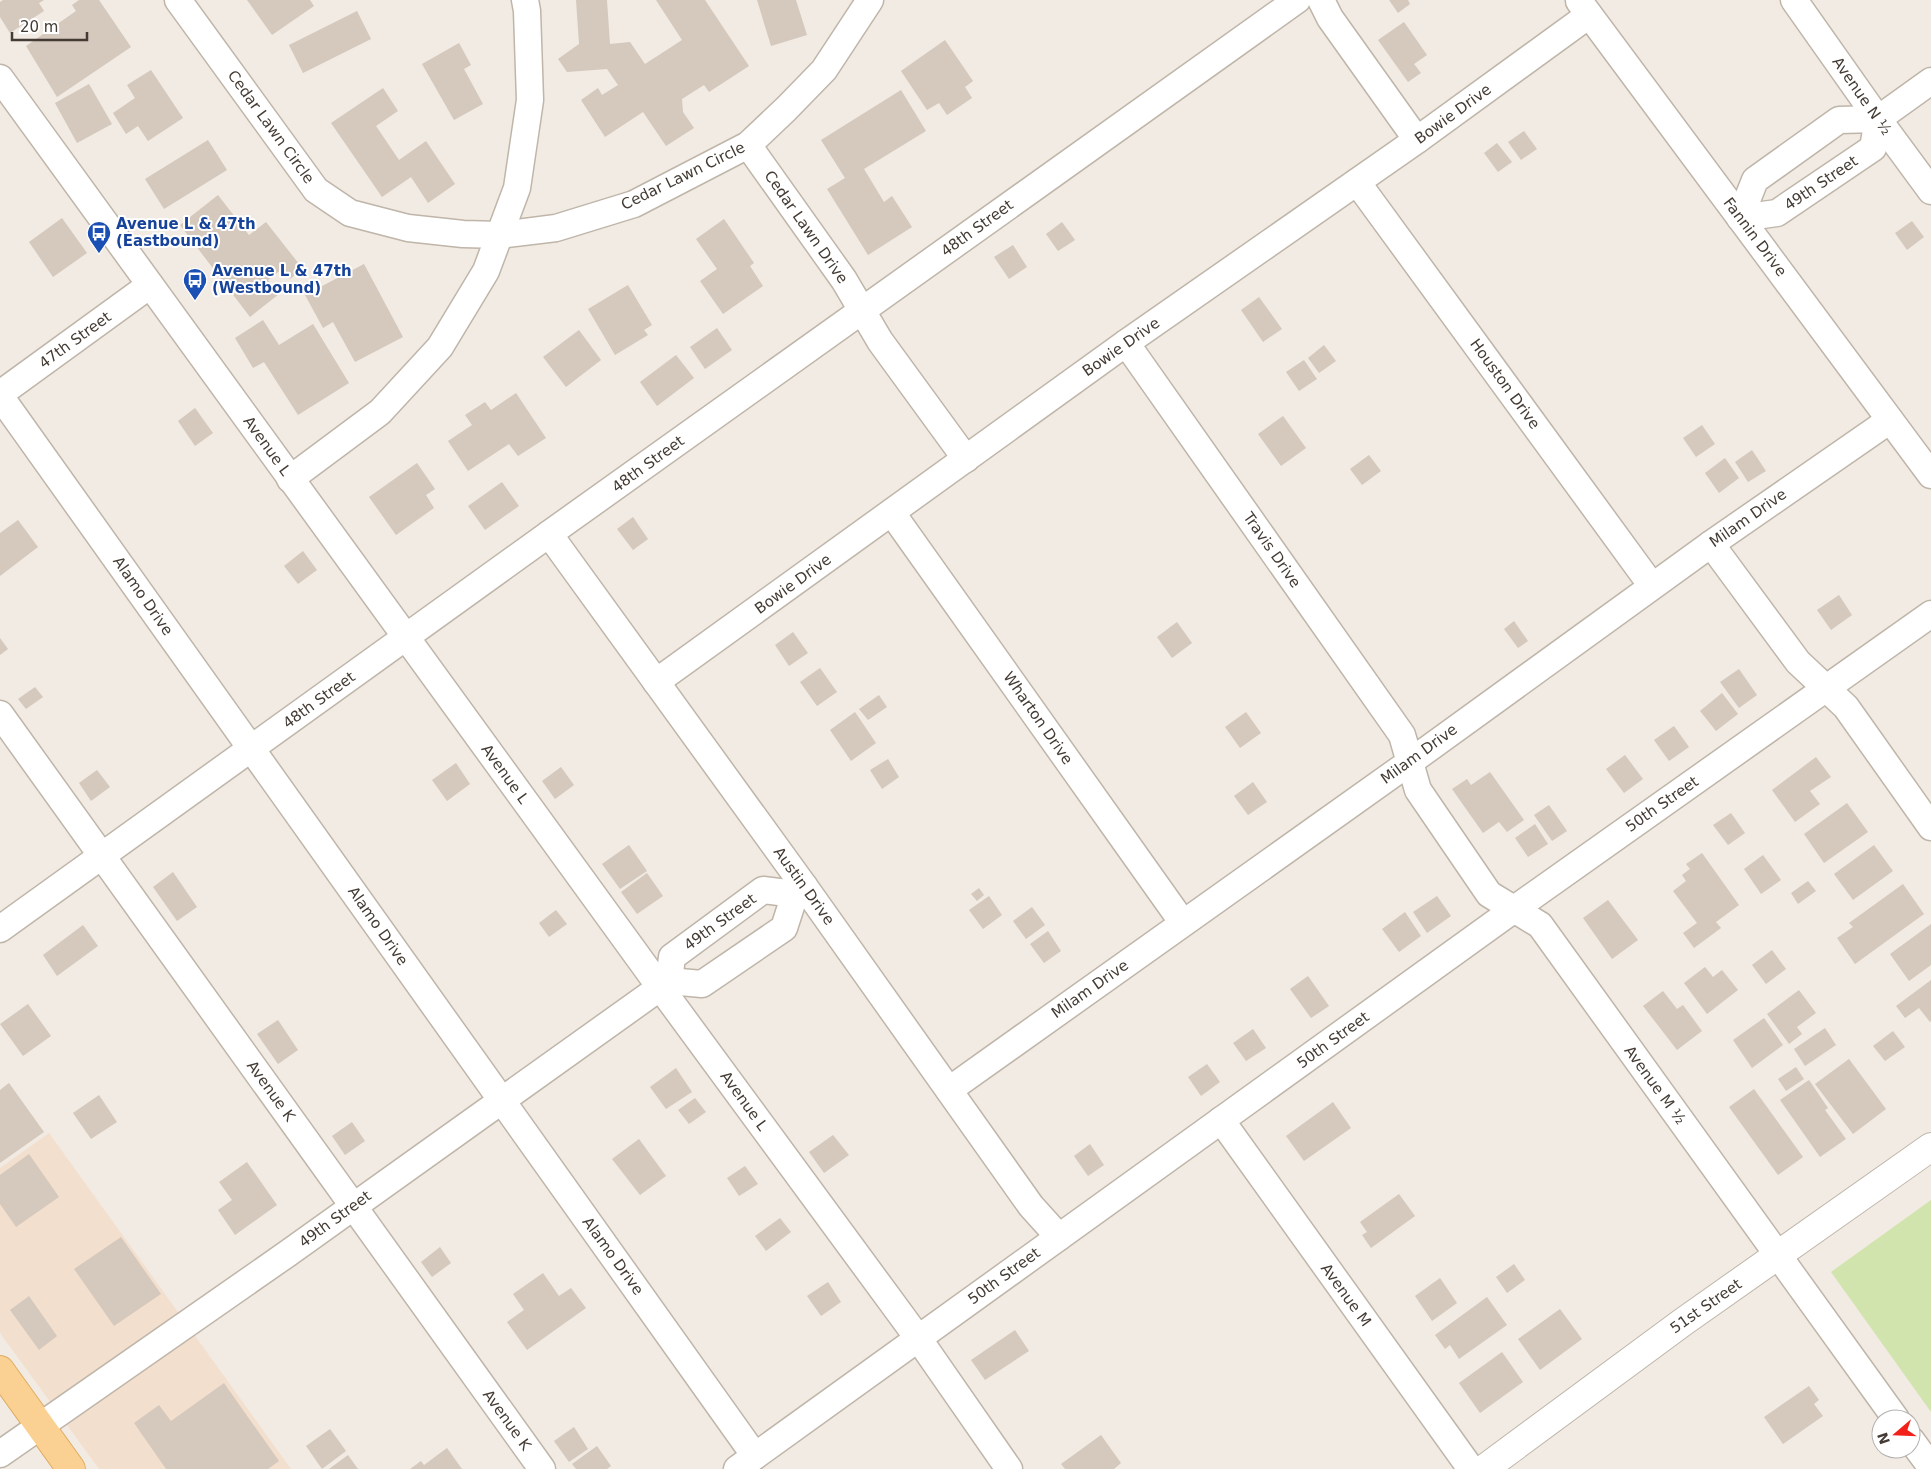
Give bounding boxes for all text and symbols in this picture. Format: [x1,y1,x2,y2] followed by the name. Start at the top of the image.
[12,10,88,42] scale bar
[20,18,58,36] text: 20 m
[1829,54,1895,138] street label: Avenue N ½
[224,67,318,187] street label: Cedar Lawn Circle
[1411,80,1495,148] street label: Bowie Drive
[618,138,748,214] street label: Cedar Lawn Circle
[1781,152,1861,214] street label: 49th Street
[760,167,852,287] street label: Cedar Lawn Drive
[1720,194,1790,280] street label: Fannin Drive
[937,196,1017,260] street label: 48th Street
[116,215,256,250] place label: Avenue L & 47th (Eastbound)
[86,220,112,254] bus stop icon: Avenue L & 47th (Eastbound)
[212,262,352,297] place label: Avenue L & 47th (Westbound)
[182,267,208,301] bus stop icon: Avenue L & 47th (Westbound)
[35,308,115,372] street label: 47th Street
[1079,314,1163,380] street label: Bowie Drive
[1466,335,1544,433] street label: Houston Drive
[239,413,295,480] street label: Avenue L
[608,432,688,496] street label: 48th Street
[1706,485,1790,551] street label: Milam Drive
[1239,508,1305,591] street label: Travis Drive
[751,550,835,618] street label: Bowie Drive
[109,553,177,639] street label: Alamo Drive
[279,668,359,732] street label: 48th Street
[999,668,1077,768] street label: Wharton Drive
[1377,720,1461,788] street label: Milam Drive
[477,741,533,808] street label: Avenue L
[1622,772,1702,836] street label: 50th Street
[770,844,838,928] street label: Austin Drive
[344,883,412,969] street label: Alamo Drive
[680,890,760,954] street label: 49th Street
[1048,956,1132,1022] street label: Milam Drive
[1293,1008,1373,1072] street label: 50th Street
[1620,1042,1690,1128] street label: Avenue M ½
[243,1057,300,1126] street label: Avenue K
[716,1068,772,1135] street label: Avenue L
[295,1187,375,1251] street label: 49th Street
[579,1213,647,1299] street label: Alamo Drive
[964,1244,1044,1308] street label: 50th Street
[1317,1260,1375,1330] street label: Avenue M
[1667,1275,1745,1337] street label: 51st Street
[479,1386,536,1455] street label: Avenue K
[1871,1409,1921,1459] north arrow
[1874,1430,1893,1446] text: N

